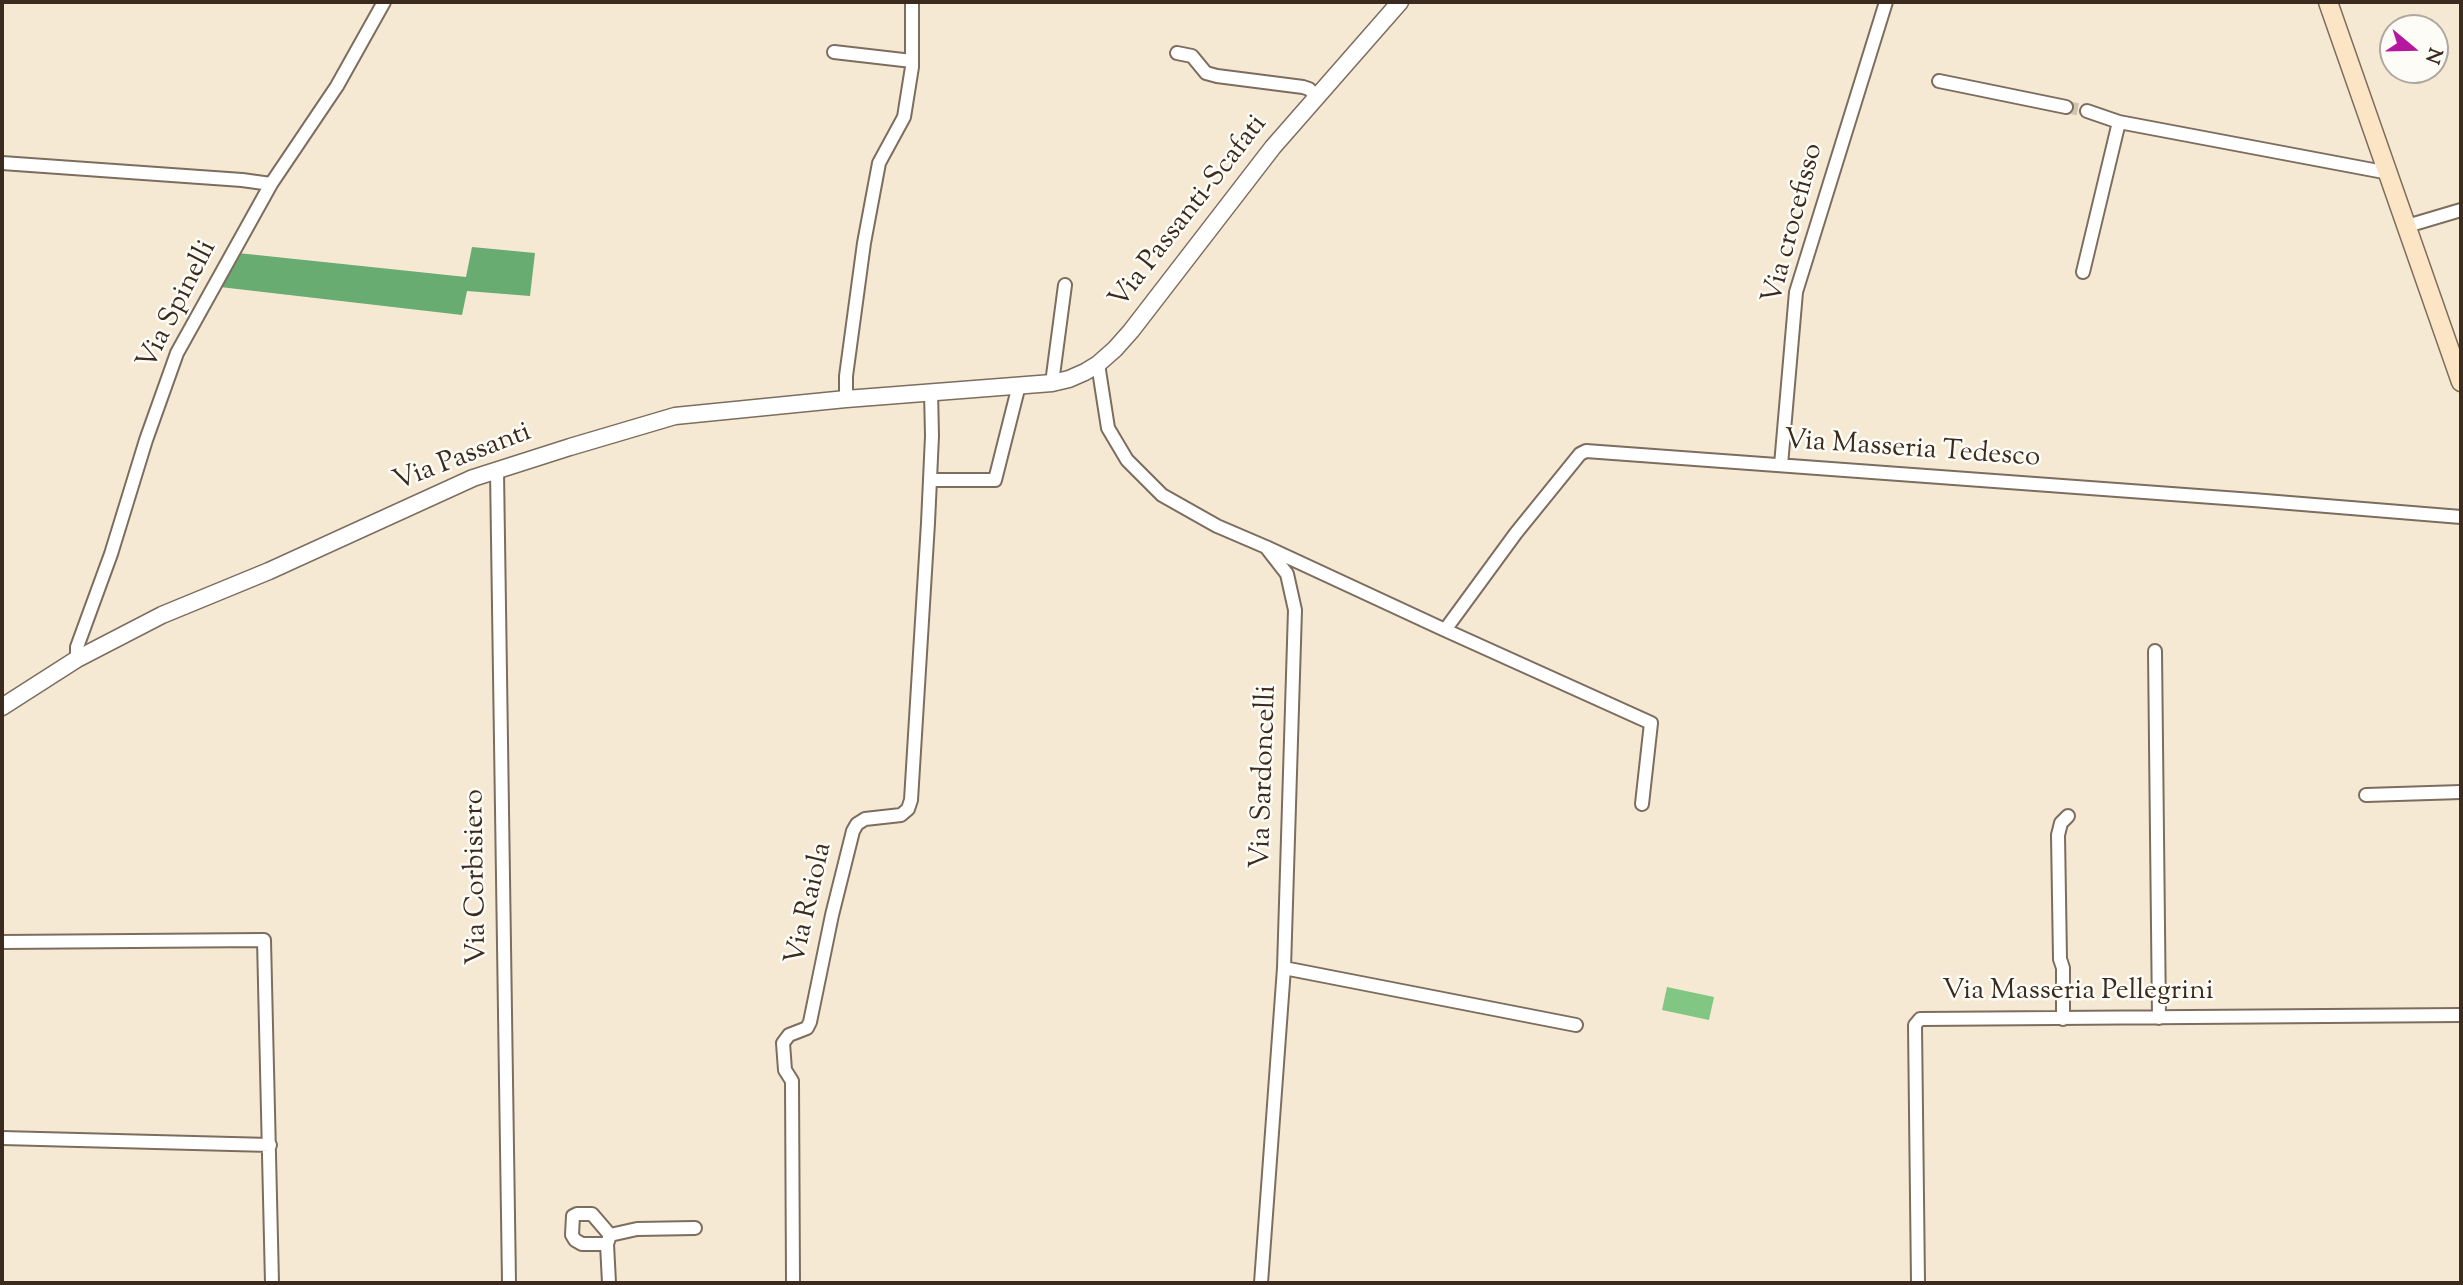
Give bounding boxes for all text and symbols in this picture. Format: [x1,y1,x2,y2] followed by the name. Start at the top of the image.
[2379,14,2449,84] north arrow
[2417,44,2448,67] text: N
[1104,110,1276,316] street label: Via Passanti-Scafati
[1757,140,1833,308] street label: Via crocefisso
[132,236,226,376] street label: Via Spinelli
[389,417,537,501] street label: Via Passanti
[1783,425,2041,477] street label: Via Masseria Tedesco
[1246,685,1286,869] street label: Via Sardoncelli
[460,789,496,965] street label: Via Corbisiero
[781,840,841,968] street label: Via Raiola
[1942,976,2214,1010] street label: Via Masseria Pellegrini

